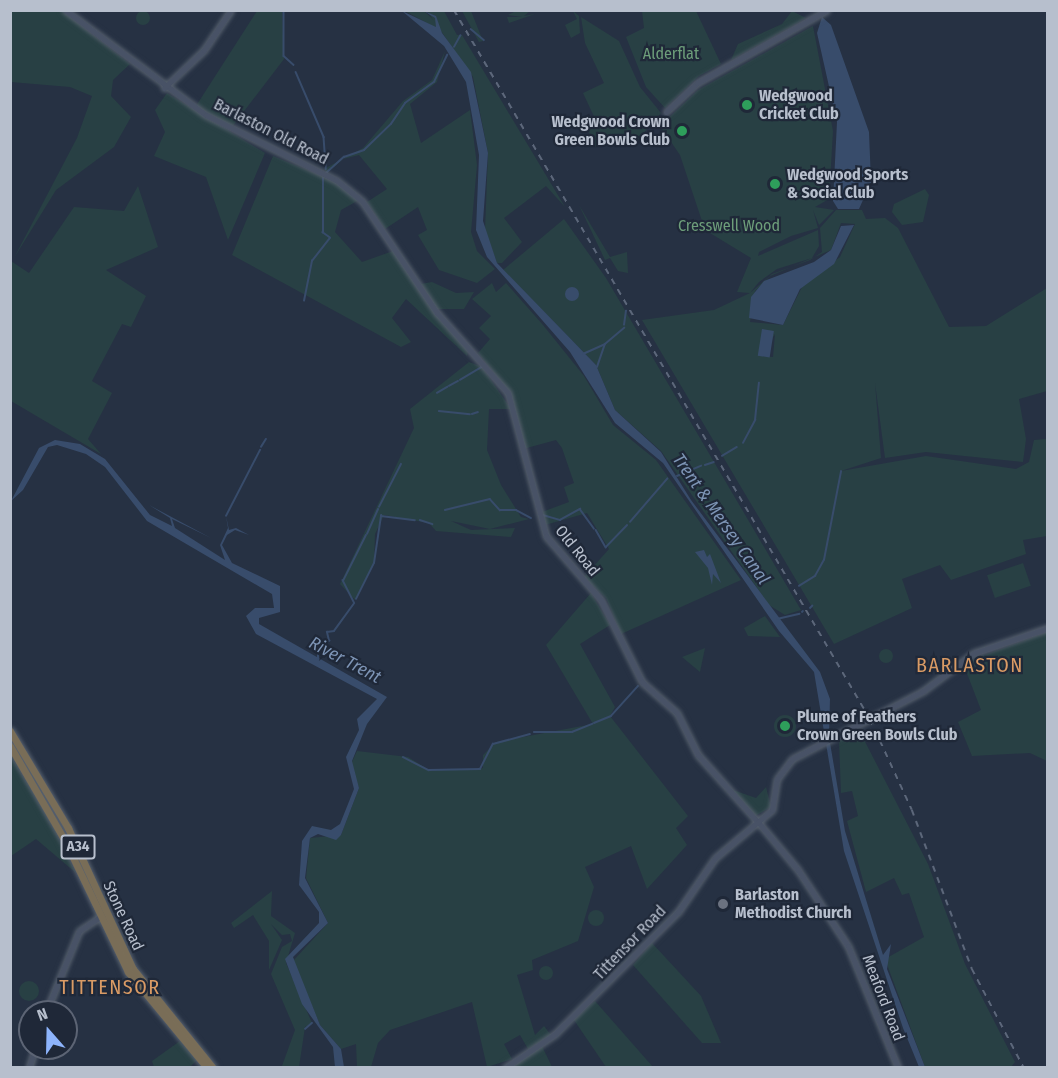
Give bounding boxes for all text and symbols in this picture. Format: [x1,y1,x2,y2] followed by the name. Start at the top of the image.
[643,44,699,64] park label: Alderflat
[759,86,839,124] place label: Wedgwood Cricket Club
[210,95,332,169] street label: Barlaston Old Road
[740,98,754,112] marker: Wedgwood Cricket Club
[551,112,670,150] place label: Wedgwood Crown Green Bowls Club
[675,124,689,138] marker: Wedgwood Crown Green Bowls Club
[787,165,908,203] place label: Wedgwood Sports & Social Club
[768,177,782,191] marker: Wedgwood Sports & Social Club
[678,216,780,236] park label: Cresswell Wood
[668,450,774,588] water label: Trent & Mersey Canal
[551,522,603,580] street label: Old Road
[305,632,385,688] water label: River Trent
[916,653,1024,677] district label: BARLASTON
[797,707,957,745] place label: Plume of Feathers Crown Green Bowls Club
[778,719,792,733] marker: Plume of Feathers Crown Green Bowls Club
[60,835,96,859] road number: A34
[99,878,147,954] street label: Stone Road
[735,885,852,923] place label: Barlaston Methodist Church
[716,897,730,911] marker: Barlaston Methodist Church
[590,902,670,984] street label: Tittensor Road
[858,952,908,1044] street label: Meaford Road
[59,975,161,999] district label: TITTENSOR
[18,1000,78,1060] north arrow
[35,1004,50,1025] text: N

